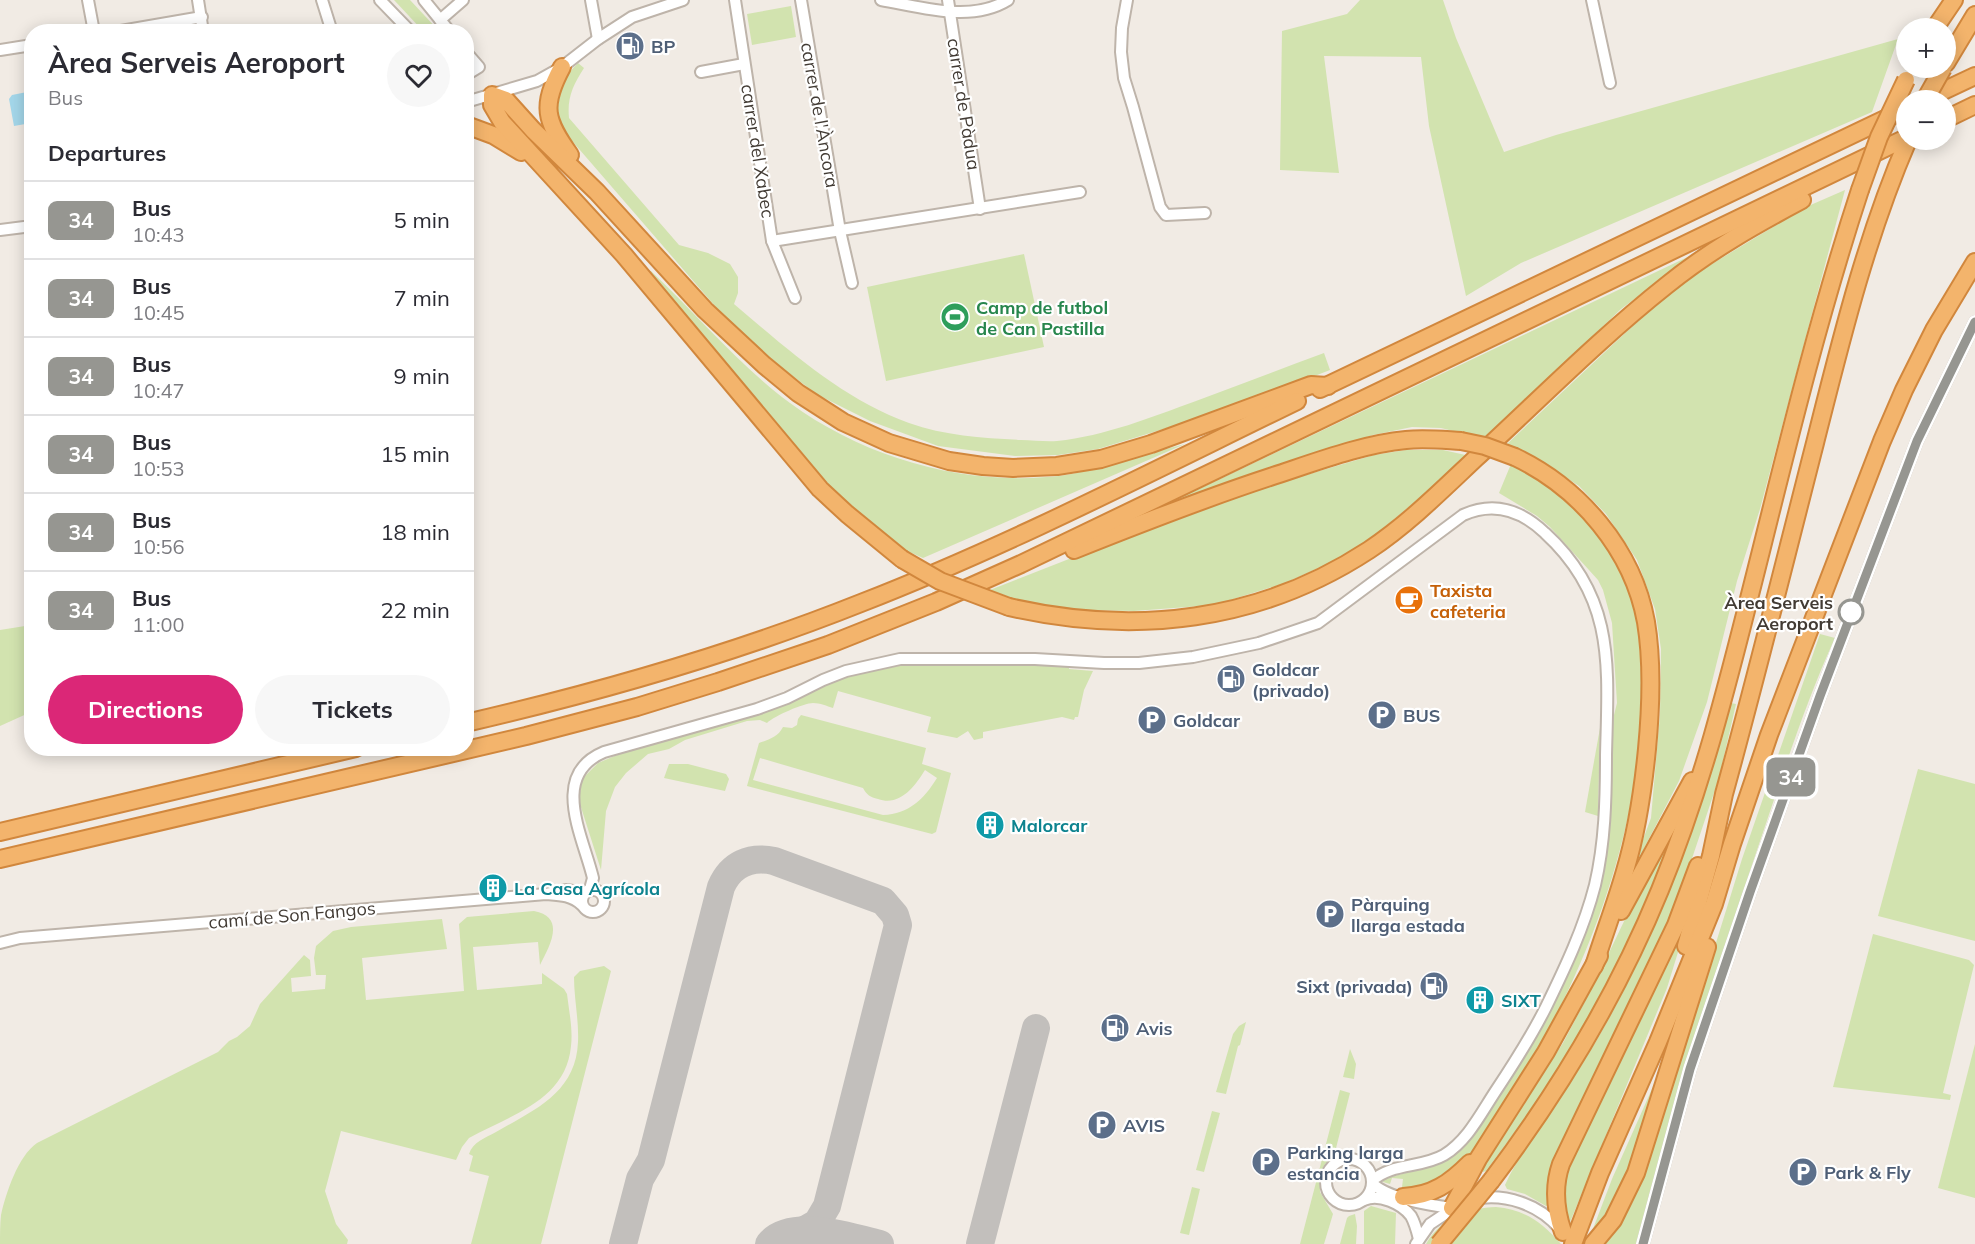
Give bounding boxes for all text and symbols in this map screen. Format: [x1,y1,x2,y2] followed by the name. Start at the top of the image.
[1896,18,1956,150] map controls
[1896,18,1956,78] button: +
[614,30,646,62] fuel station icon: BP
[651,35,675,58] place label: BP
[942,36,986,172] street label: carrer de Pàdua
[796,41,844,189] street label: carrer de l'Àncora
[387,44,450,107] button: heart
[48,45,345,80] text: Àrea Serveis Aeroport
[736,82,780,220] street label: carrer del Xabec
[48,85,83,110] text: Bus
[1896,90,1956,150] button: −
[48,139,166,167] text: Departures
[132,194,171,222] text: Bus
[394,206,450,234] text: 5 min
[68,207,94,233] text: 34
[132,222,185,247] text: 10:43
[132,272,171,300] text: Bus
[394,284,450,312] text: 7 min
[68,285,94,311] text: 34
[976,296,1108,340] place label: Camp de futbol de Can Pastilla
[132,300,185,325] text: 10:45
[939,301,971,333] sports icon: Camp de futbol de Can Pastilla
[132,350,171,378] text: Bus
[394,362,450,390] text: 9 min
[68,363,94,389] text: 34
[132,378,185,403] text: 10:47
[132,428,171,456] text: Bus
[380,440,450,468] text: 15 min
[68,441,94,467] text: 34
[132,456,185,481] text: 10:53
[132,506,171,534] text: Bus
[380,518,450,546] text: 18 min
[68,519,94,545] text: 34
[132,534,185,559] text: 10:56
[1430,579,1506,623] place label: Taxista cafeteria
[132,584,171,612] text: Bus
[1393,584,1425,616] cafe icon: Taxista cafeteria
[1724,591,1833,635] place label: Àrea Serveis Aeroport
[380,596,450,624] text: 22 min
[68,597,94,623] text: 34
[1838,599,1864,625] marker: Àrea Serveis Aeroport
[132,612,185,637] text: 11:00
[1252,658,1330,702] place label: Goldcar (privado)
[1215,663,1247,695] fuel station icon: Goldcar (privado)
[48,675,243,744] button: Directions
[255,675,450,744] button: Tickets
[1366,699,1398,731] parking icon: BUS
[1136,704,1168,736] parking icon: Goldcar
[1403,704,1440,727] place label: BUS
[1173,709,1241,732] place label: Goldcar
[1764,758,1818,796] line badge: 34
[1778,764,1804,790] text: 34
[974,809,1006,841] building icon: Malorcar
[1011,814,1088,837] place label: Malorcar
[477,872,509,904] building icon: La Casa Agrícola
[514,877,660,900] place label: La Casa Agrícola
[1351,893,1465,937] place label: Pàrquing llarga estada
[208,896,377,934] street label: camí de Son Fangos
[1314,898,1346,930] parking icon: Pàrquing llarga estada
[1418,970,1450,1002] fuel station icon: Sixt (privada)
[1296,975,1413,998] place label: Sixt (privada)
[1464,984,1496,1016] building icon: SIXT
[1501,989,1541,1012] place label: SIXT
[1099,1012,1131,1044] fuel station icon: Avis
[1136,1017,1173,1040] place label: Avis
[1086,1109,1118,1141] parking icon: AVIS
[1123,1114,1165,1137] place label: AVIS
[1287,1141,1404,1185] place label: Parking larga estancia
[1250,1146,1282,1178] parking icon: Parking larga estancia
[1787,1156,1819,1188] parking icon: Park & Fly
[1824,1161,1911,1184] place label: Park & Fly

